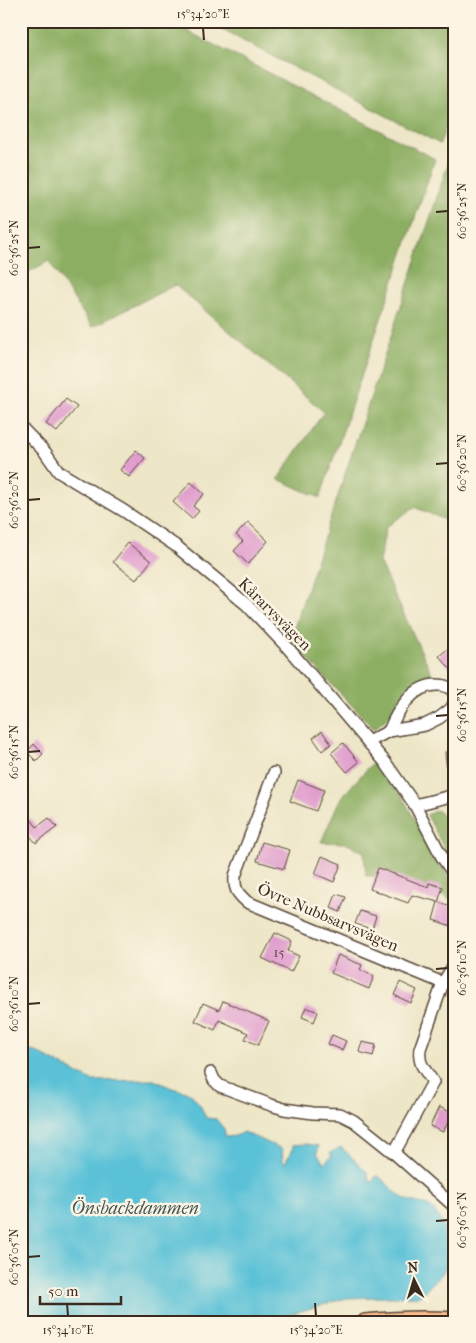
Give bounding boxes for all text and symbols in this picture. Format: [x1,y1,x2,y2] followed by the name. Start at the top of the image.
[176,7,230,21] text: 15°34'20"E
[455,183,469,239] text: 60°36'25"N
[7,220,21,276] text: 60°36'25"N
[455,434,469,492] text: 60°36'20"N
[7,471,21,529] text: 60°36'20"N
[235,574,316,655] street label: Kårarvsvägen
[455,688,469,742] text: 60°36'15"N
[7,725,21,779] text: 60°36'15"N
[255,879,402,956] street label: Övre Nubbsarvsvägen
[455,940,469,996] text: 60°36'10"N
[274,944,285,961] house number: 15
[7,976,21,1032] text: 60°36'10"N
[455,1191,469,1249] text: 60°36'05"N
[71,1197,199,1219] water label: Önsbackdammen
[7,1228,21,1286] text: 60°36'05"N
[388,1256,438,1306] north arrow
[407,1259,419,1276] text: N
[40,1273,121,1305] scale bar
[48,1282,79,1300] text: 50 m
[42,1323,94,1337] text: 15°34'10"E
[289,1323,343,1337] text: 15°34'20"E

